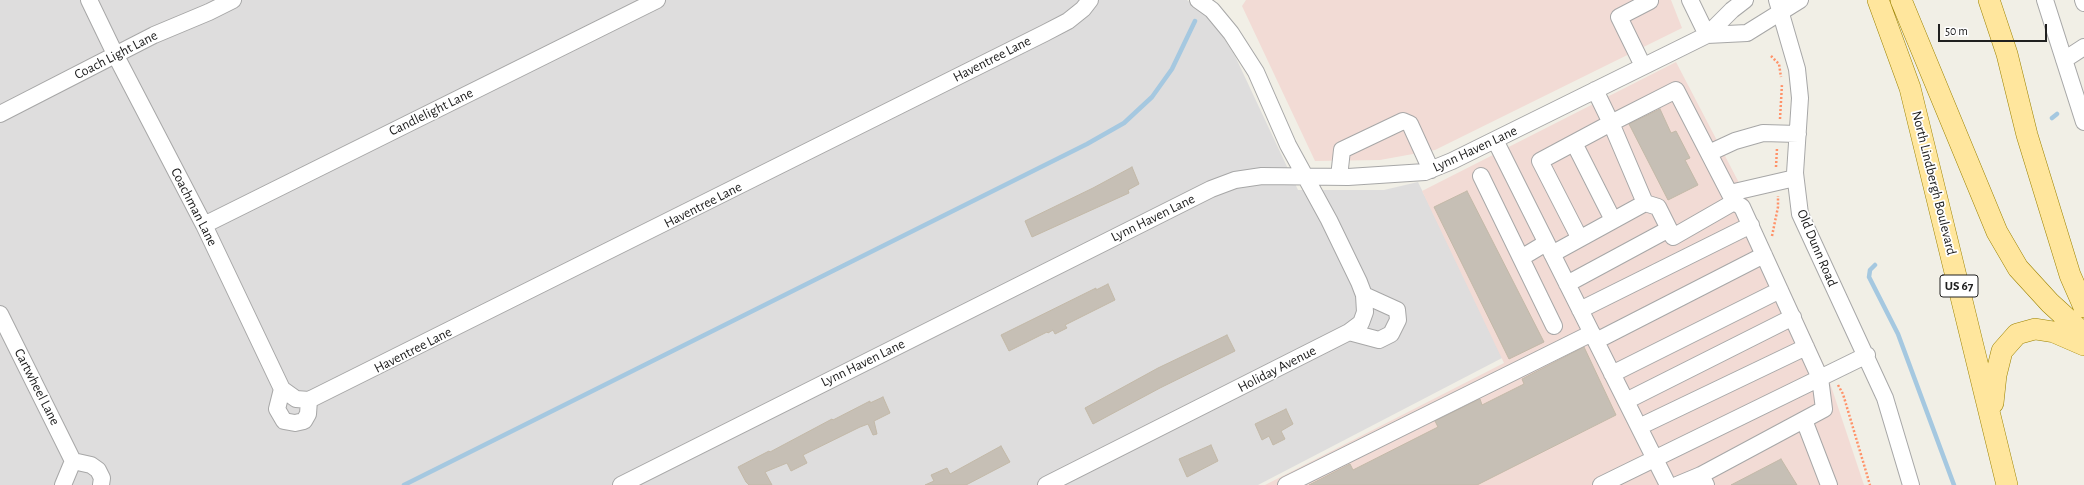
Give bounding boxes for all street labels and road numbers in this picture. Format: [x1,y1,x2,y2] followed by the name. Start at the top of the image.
[72,27,160,83] street label: Coach Light Lane
[950,32,1034,86] street label: Haventree Lane
[386,84,476,140] street label: Candlelight Lane
[1908,109,1960,257] street label: North Lindbergh Boulevard
[1430,122,1520,176] street label: Lynn Haven Lane
[167,165,221,249] street label: Coachman Lane
[661,178,745,232] street label: Haventree Lane
[1108,190,1198,246] street label: Lynn Haven Lane
[1793,207,1841,289] street label: Old Dunn Road
[1940,275,1978,297] road number: US 67
[371,323,455,377] street label: Haventree Lane
[818,335,908,391] street label: Lynn Haven Lane
[1235,342,1319,396] street label: Holiday Avenue
[10,346,64,428] street label: Cartwheel Lane

